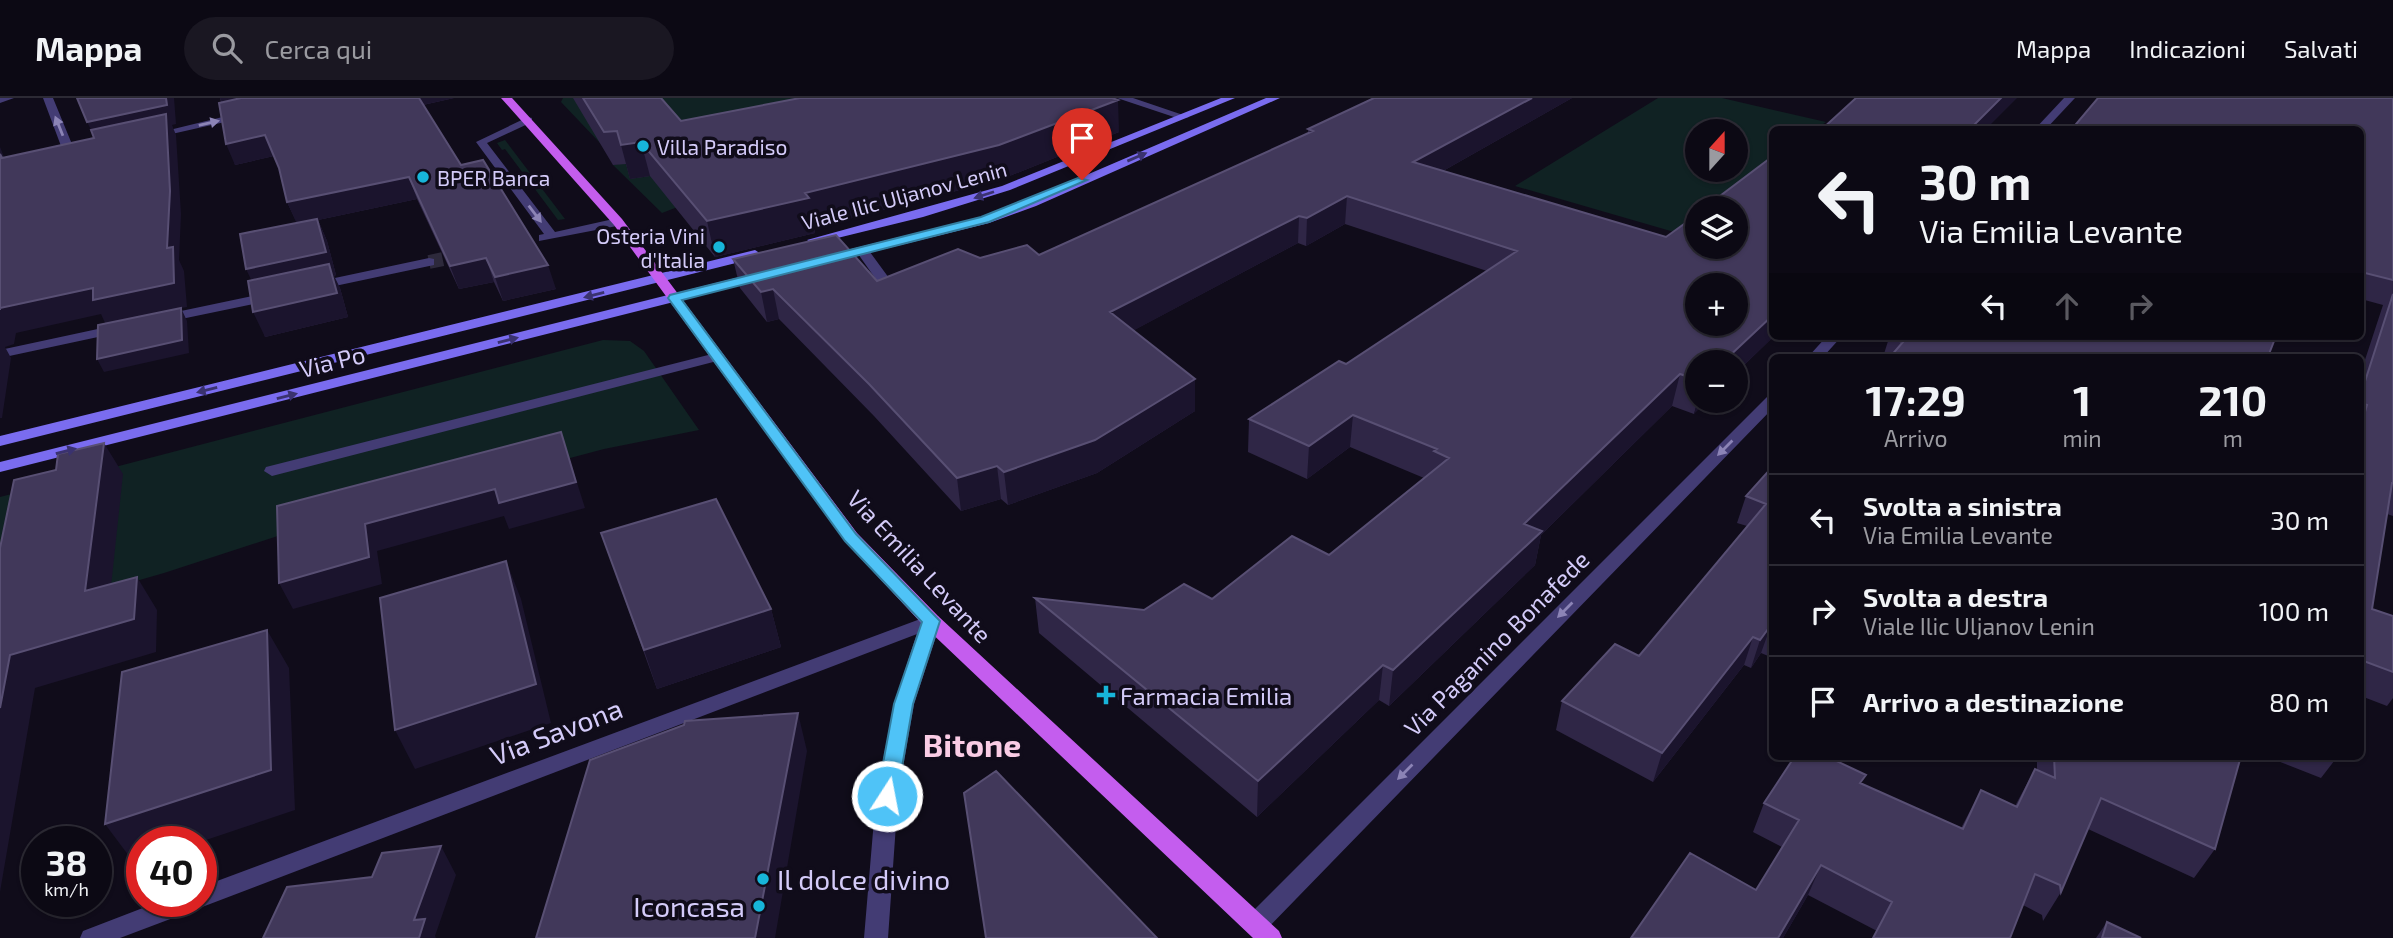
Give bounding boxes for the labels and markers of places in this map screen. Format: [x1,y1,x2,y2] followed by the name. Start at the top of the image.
[1052,108,1112,180] pin
[657,134,787,159] place label: Villa Paradiso
[635,138,651,154] marker: Villa Paradiso
[437,165,550,190] place label: BPER Banca
[415,169,431,185] marker: BPER Banca
[596,223,705,272] place label: Osteria Vini d'Italia
[711,239,727,255] marker: Osteria Vini d'Italia
[1120,681,1292,710] place label: Farmacia Emilia
[1098,687,1114,703] marker: Farmacia Emilia
[777,862,950,896] place label: Il dolce divino
[755,871,771,887] marker: Il dolce divino
[633,889,745,923] place label: Iconcasa
[751,898,767,914] marker: Iconcasa

